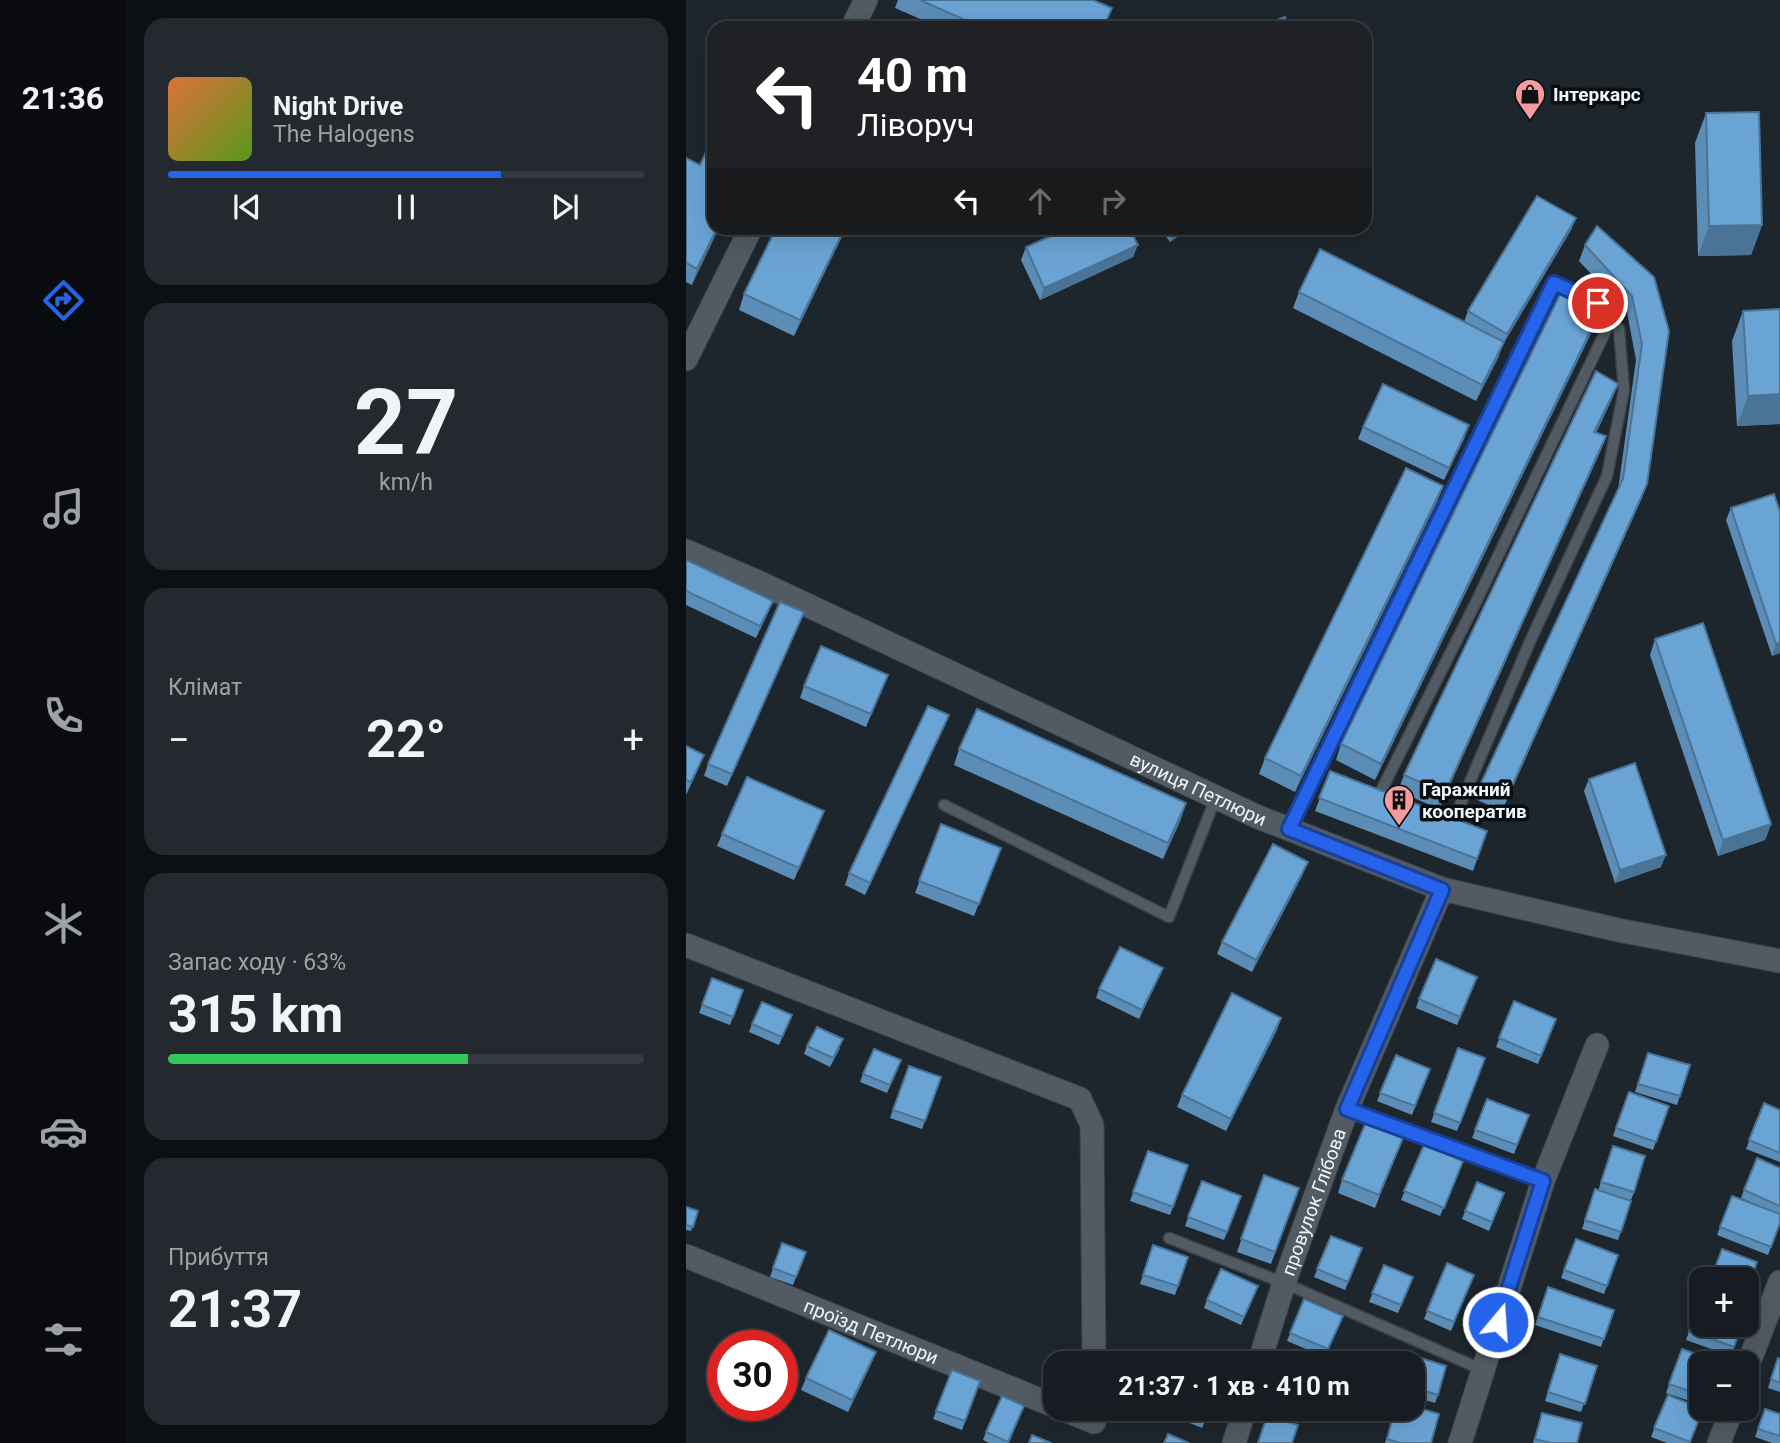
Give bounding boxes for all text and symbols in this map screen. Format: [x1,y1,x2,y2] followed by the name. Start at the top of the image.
[857,47,968,104] text: 40 m
[742,49,833,140] icon: left
[1513,77,1547,121] shop icon: Інтеркарс
[22,79,104,117] text: 21:36
[1553,83,1641,106] place label: Інтеркарс
[273,91,403,121] text: Night Drive
[857,106,974,144] text: Ліворуч
[273,121,415,148] text: The Halogens
[948,182,986,220] icon: left
[1021,182,1059,220] icon: ahead
[1094,182,1132,220] icon: right
[228,188,266,226] icon: previous
[387,188,425,226] icon: pause
[546,188,584,226] icon: next
[1568,273,1628,333] pin
[39,276,88,325] icon: directions
[1579,284,1617,322] icon: arrive
[354,370,458,476] text: 27
[379,469,433,496] text: km/h
[39,484,88,533] icon: music
[168,674,242,701] text: Клімат
[39,691,88,740] icon: phone
[366,709,446,770] text: 22°
[168,718,190,762] text: −
[622,718,644,762] text: +
[1126,748,1270,831] street label: вулиця Петлюри
[1422,778,1527,823] place label: Гаражний кооператив
[1382,783,1416,827] building icon: Гаражний кооператив
[39,899,88,948] icon: climate
[168,949,346,976] text: Запас ходу · 63%
[168,984,343,1045] text: 315 km
[39,1107,88,1156] icon: car
[1277,1125,1351,1279] street label: провулок Глібова
[168,1244,269,1271] text: Прибуття
[1689,1267,1759,1421] map controls
[1689,1267,1759,1337] button: +
[168,1279,302,1340] text: 21:37
[1461,1285,1535,1359] position arrow
[800,1294,942,1369] street label: проїзд Петлюри
[39,1315,88,1364] icon: filters
[707,1330,798,1421] speed limit sign: 30
[1689,1351,1759,1421] button: −
[1118,1371,1350,1401] text: 21:37 · 1 хв · 410 m

